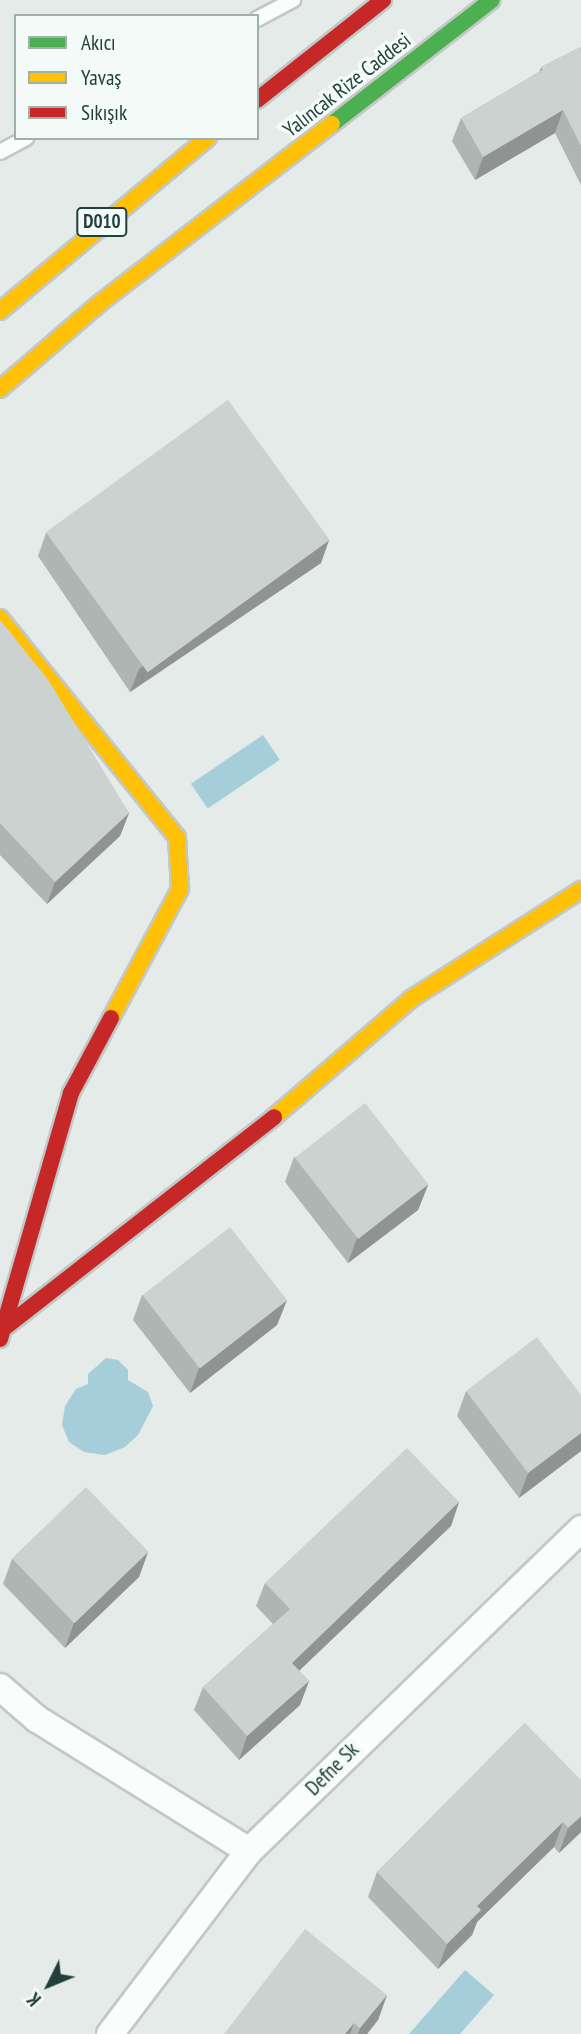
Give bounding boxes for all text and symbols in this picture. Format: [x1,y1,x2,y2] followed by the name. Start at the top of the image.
[14,14,259,140] legend
[278,27,416,143] street label: Yalıncak Rize Caddesi
[81,29,116,56] text: Akıcı
[81,64,121,91] text: Yavaş
[81,99,127,126] text: Sıkışık
[76,206,128,238] road number: D010
[300,1737,364,1801] street label: Defne Sk
[14,1950,84,2020] north arrow
[21,1988,46,2011] text: K

